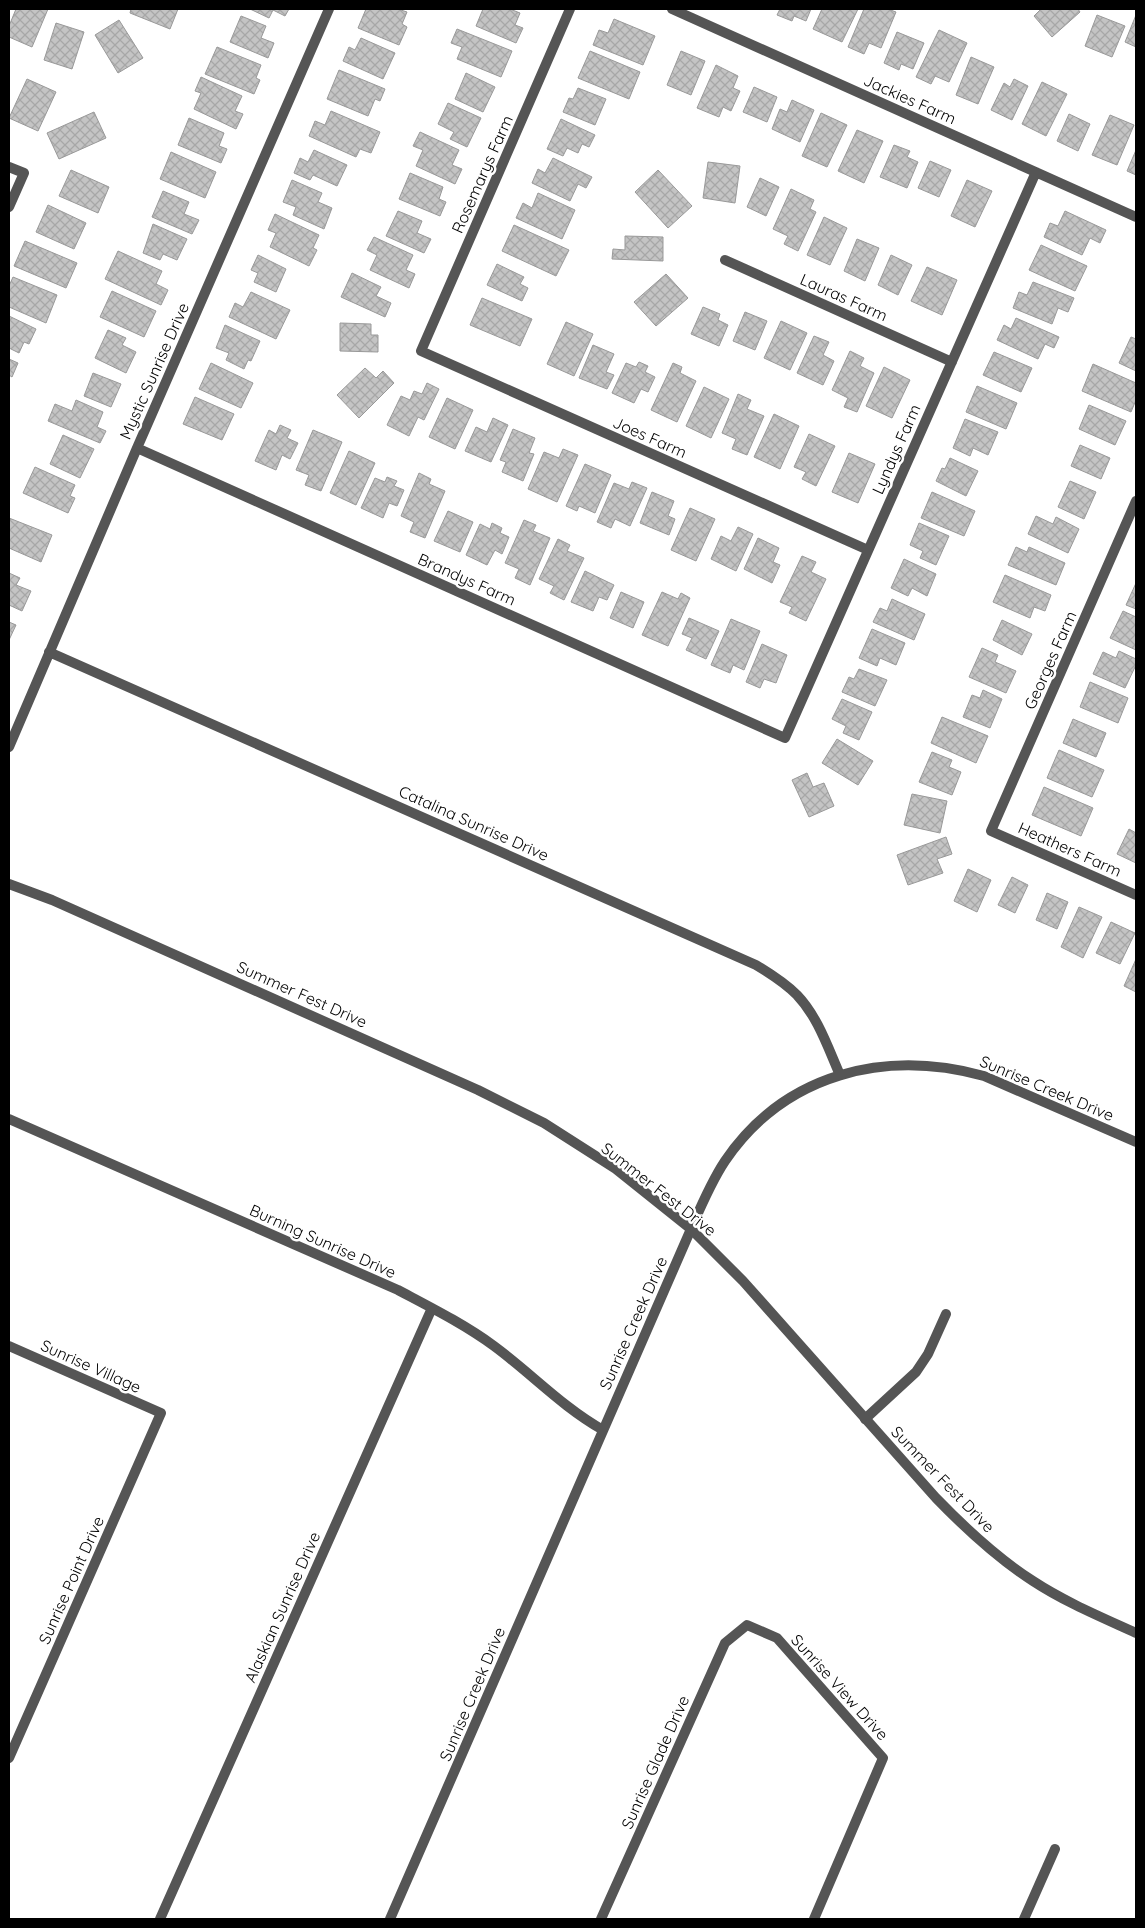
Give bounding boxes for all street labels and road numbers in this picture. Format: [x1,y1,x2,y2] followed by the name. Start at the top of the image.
[861,70,959,128] street label: Jackies Farm
[447,112,517,236] street label: Rosemarys Farm
[797,269,891,325] street label: Lauras Farm
[115,300,193,442] street label: Mystic Sunrise Drive
[867,401,925,497] street label: Lyndys Farm
[610,412,690,462] street label: Joes Farm
[415,549,519,609] street label: Brandys Farm
[1019,608,1081,712] street label: Georges Farm
[396,781,552,865] street label: Catalina Sunrise Drive
[1015,817,1125,881] street label: Heathers Farm
[234,956,370,1032] street label: Summer Fest Drive
[977,1051,1117,1125] street label: Sunrise Creek Drive
[597,1138,721,1240] street label: Summer Fest Drive
[247,1200,399,1282] street label: Burning Sunrise Drive
[595,1253,671,1393] street label: Sunrise Creek Drive
[38,1335,144,1397] street label: Sunrise Village
[887,1422,999,1536] street label: Summer Fest Drive
[34,1513,108,1647] street label: Sunrise Point Drive
[240,1529,324,1685] street label: Alaskian Sunrise Drive
[435,1624,509,1764] street label: Sunrise Creek Drive
[787,1630,893,1744] street label: Sunrise View Drive
[617,1692,693,1832] street label: Sunrise Glade Drive

